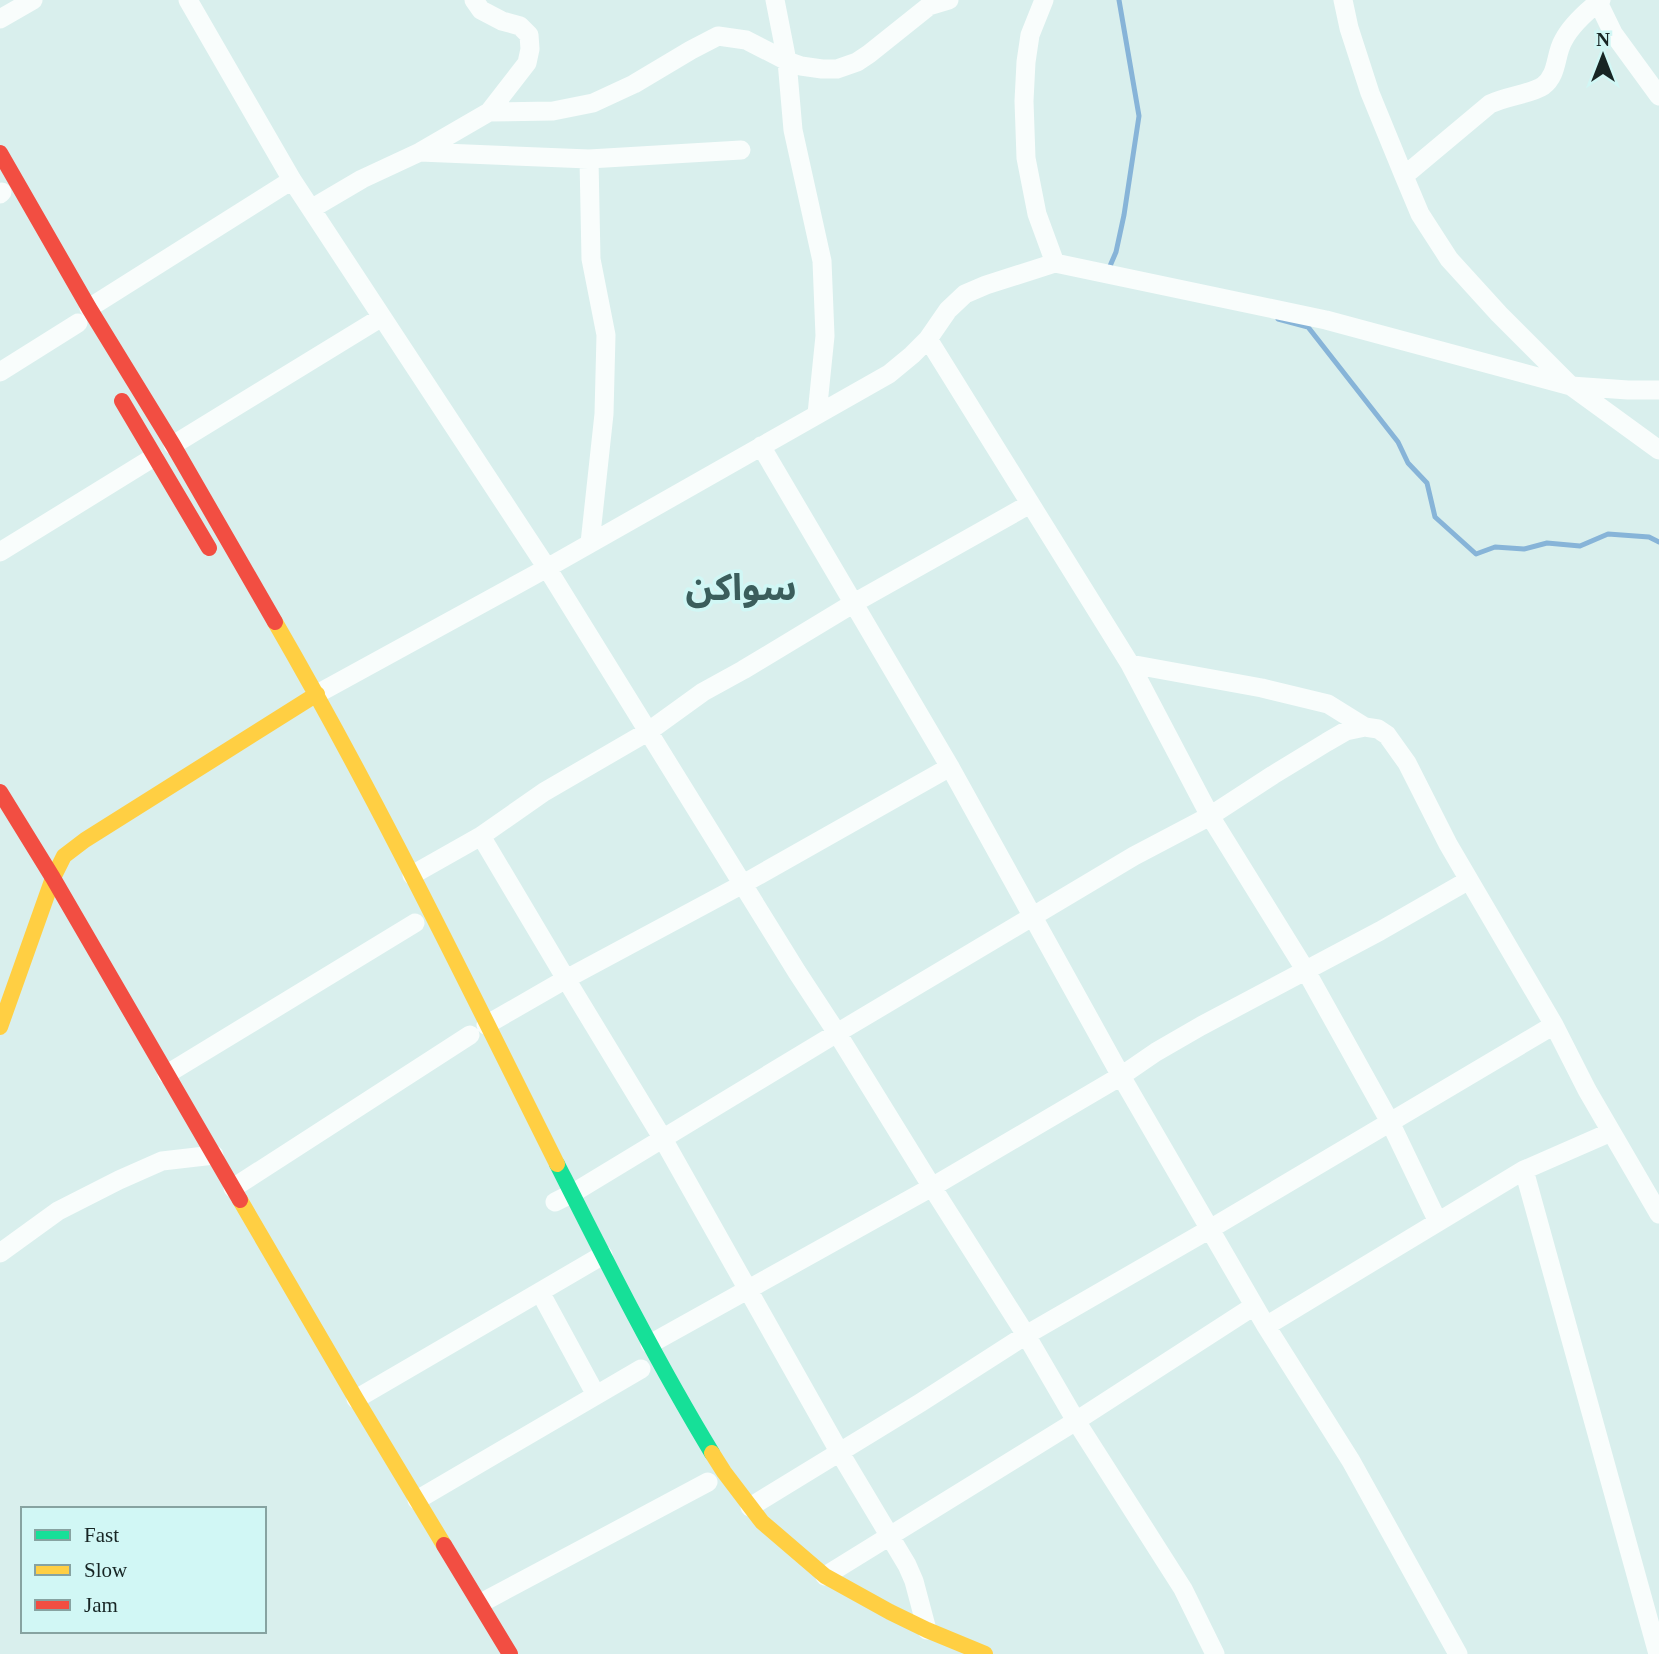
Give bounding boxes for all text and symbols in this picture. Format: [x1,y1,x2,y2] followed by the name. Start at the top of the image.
[1568,21,1638,91] north arrow
[1596,29,1610,50] text: N
[685,567,797,609] district label: سواكن
[21,1507,266,1633] legend
[84,1523,119,1547] text: Fast
[84,1558,128,1582] text: Slow
[84,1593,118,1617] text: Jam

